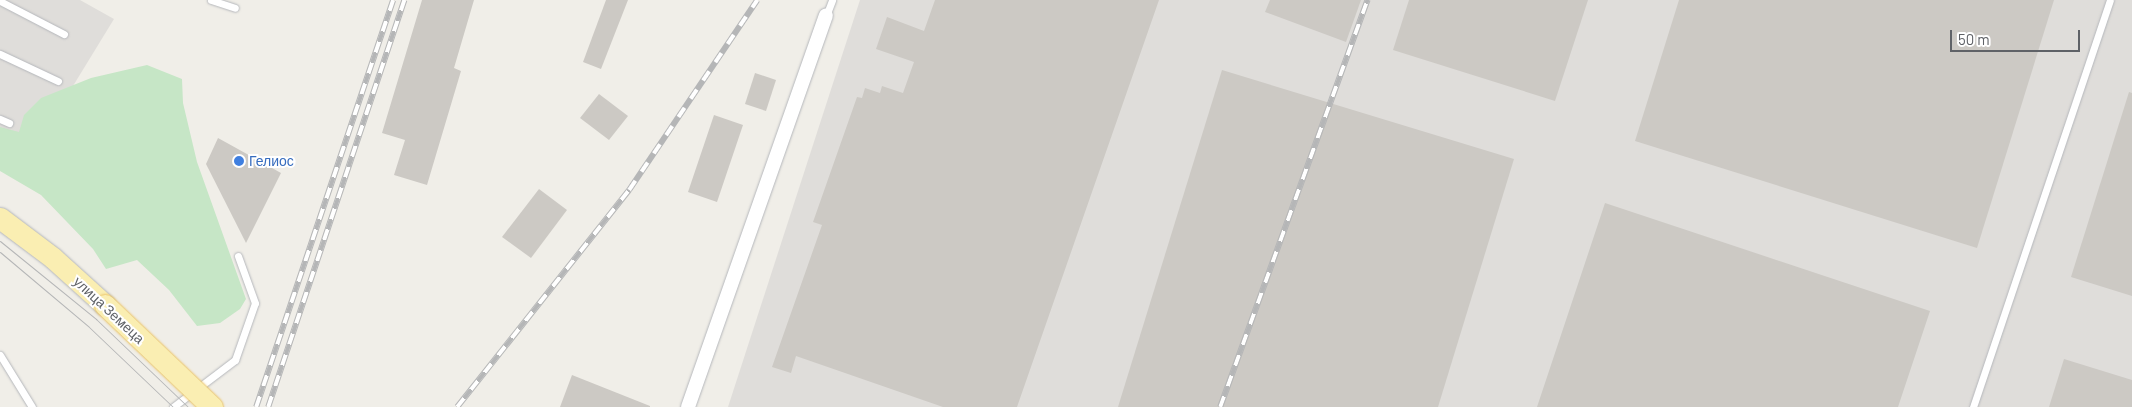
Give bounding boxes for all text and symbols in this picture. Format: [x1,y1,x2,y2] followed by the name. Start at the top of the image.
[1952,20,2082,52] scale bar
[1958,30,1990,48] text: 50 m
[249,153,294,169] place label: Гелиос
[233,155,245,167] marker: Гелиос
[70,273,148,347] street label: улица Земеца

